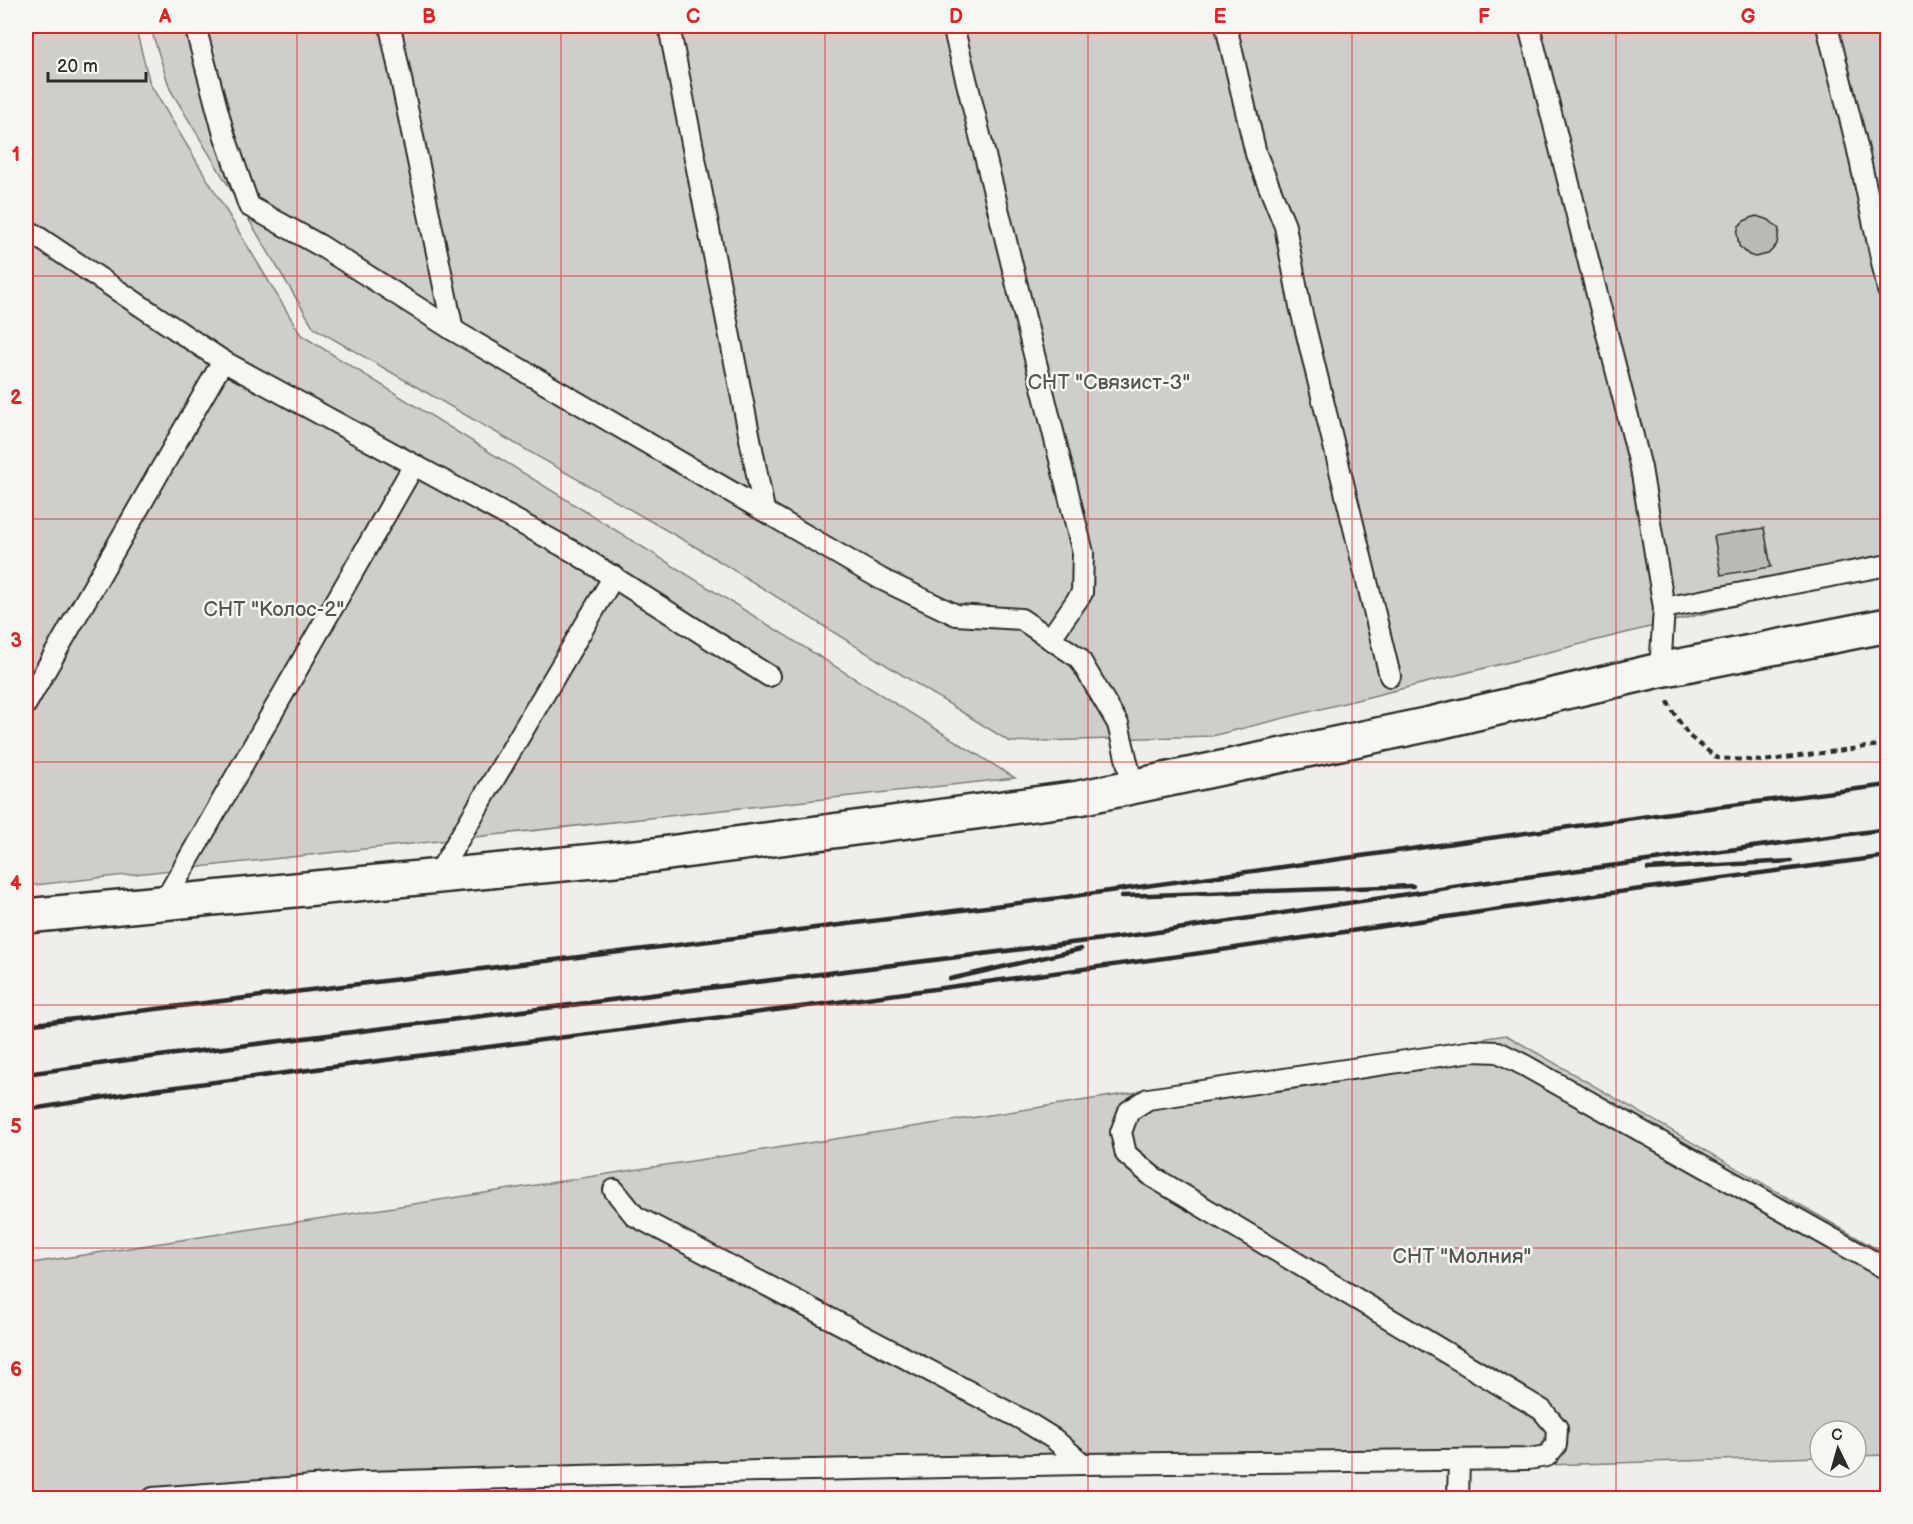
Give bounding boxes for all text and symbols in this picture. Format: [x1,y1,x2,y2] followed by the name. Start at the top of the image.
[158,5,172,29] text: A
[422,5,436,29] text: B
[686,5,700,29] text: C
[949,5,963,29] text: D
[1214,5,1227,29] text: E
[1478,5,1490,29] text: F
[1741,5,1756,29] text: G
[48,45,146,83] scale bar
[57,56,98,77] text: 20 m
[12,143,20,167] text: 1
[1028,370,1190,395] park label: СНТ "Связист-3"
[10,386,22,410] text: 2
[204,597,344,622] park label: СНТ "Колос-2"
[10,629,22,653] text: 3
[10,872,22,896] text: 4
[10,1115,22,1139] text: 5
[1393,1244,1531,1269] park label: СНТ "Молния"
[10,1358,22,1382] text: 6
[1808,1419,1868,1479] north arrow
[1830,1426,1843,1446] text: С

